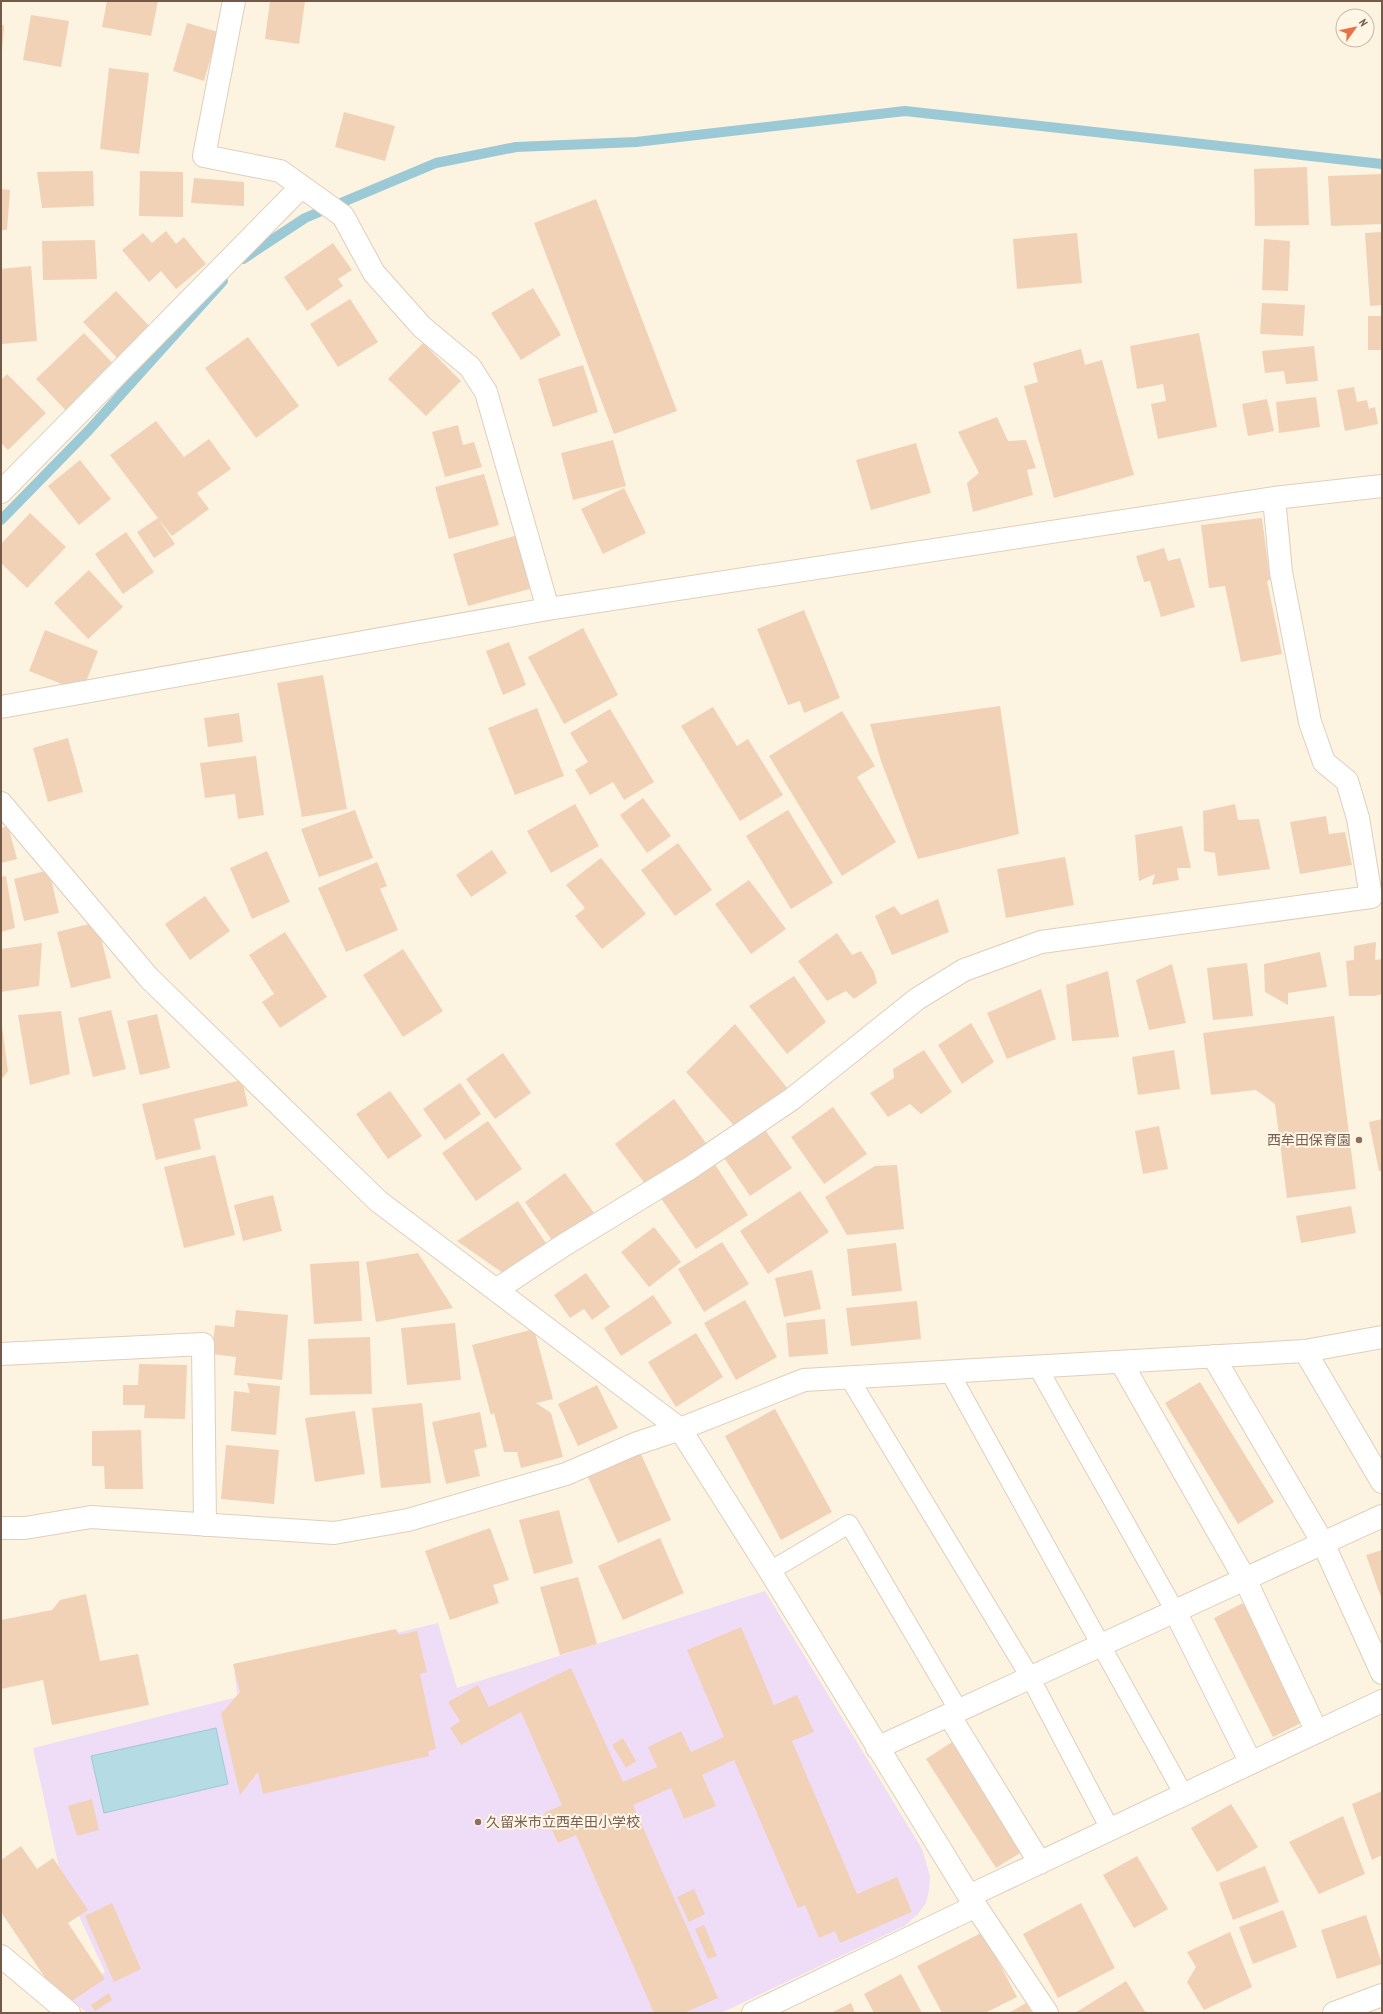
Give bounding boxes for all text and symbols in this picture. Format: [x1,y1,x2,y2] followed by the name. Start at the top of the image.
[1335,8,1375,48] north arrow
[1356,16,1371,29] text: N
[1267,1131,1351,1149] place label: 西牟田保育園
[1354,1135,1364,1145] marker: 西牟田保育園
[486,1813,640,1831] place label: 久留米市立西牟田小学校
[473,1817,483,1827] marker: 久留米市立西牟田小学校

